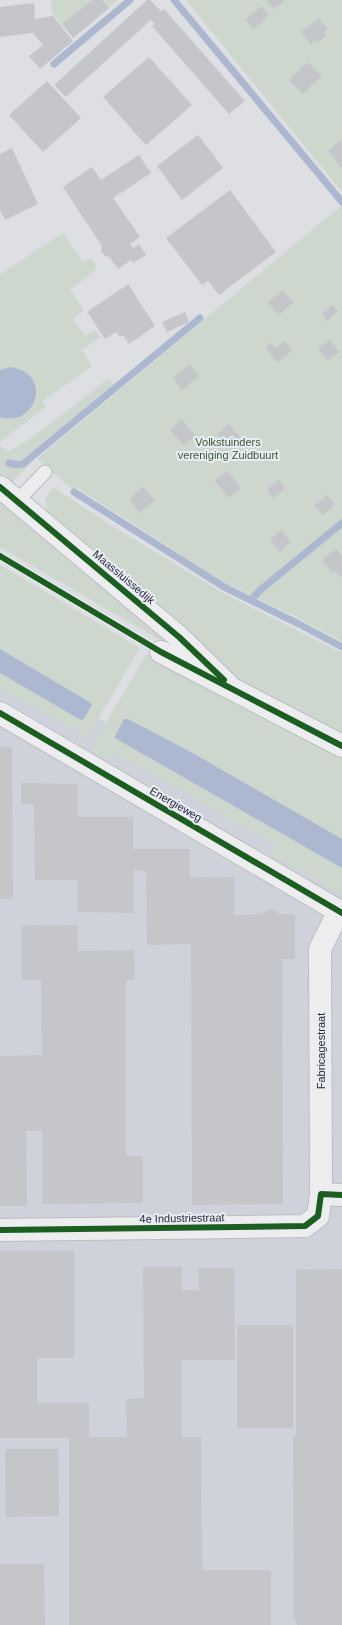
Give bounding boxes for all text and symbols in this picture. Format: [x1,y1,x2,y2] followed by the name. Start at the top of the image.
[178,436,278,461] park label: Volkstuinders vereniging Zuidbuurt
[91,548,158,607] street label: Maassluissedijk
[148,784,204,824] street label: Energieweg
[315,1013,327,1089] street label: Fabricagestraat
[139,1211,225,1225] street label: 4e Industriestraat

